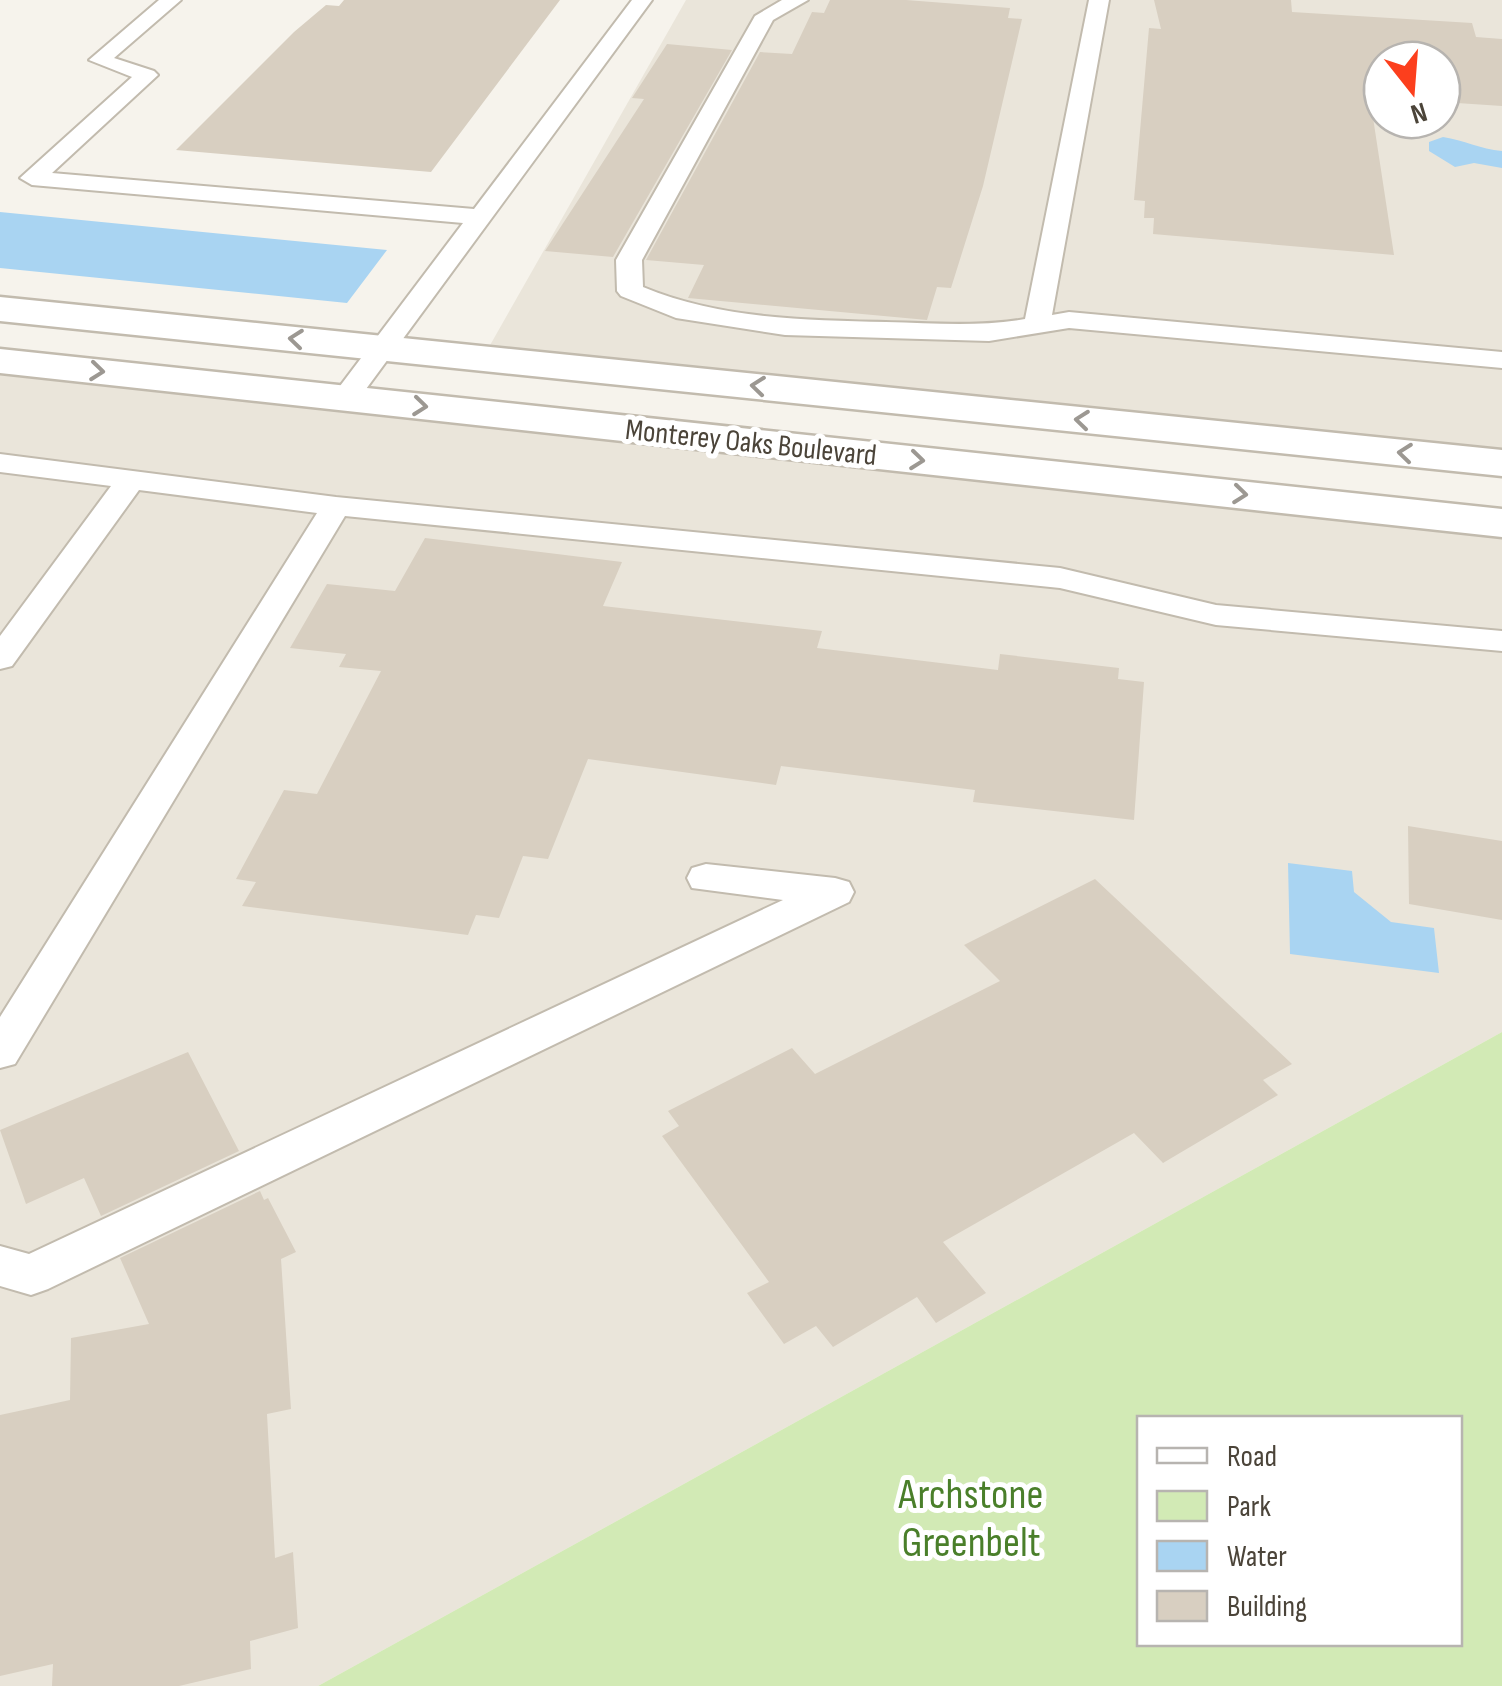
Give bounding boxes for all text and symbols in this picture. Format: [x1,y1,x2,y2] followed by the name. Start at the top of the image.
[1362,40,1462,140] north arrow
[1407,95,1431,130] text: N
[287,329,303,350] one-way arrow
[89,360,105,381] one-way arrow
[750,376,766,398] one-way arrow
[412,395,428,416] one-way arrow
[1073,409,1089,431] one-way arrow
[624,412,878,474] street label: Monterey Oaks Boulevard
[1397,443,1413,464] one-way arrow
[910,448,926,470] one-way arrow
[1233,483,1249,505] one-way arrow
[1137,1416,1462,1646] legend
[1227,1439,1277,1475] text: Road
[898,1470,1043,1569] park label: Archstone Greenbelt
[1227,1489,1271,1525] text: Park
[1227,1539,1287,1575] text: Water
[1227,1589,1307,1625] text: Building

